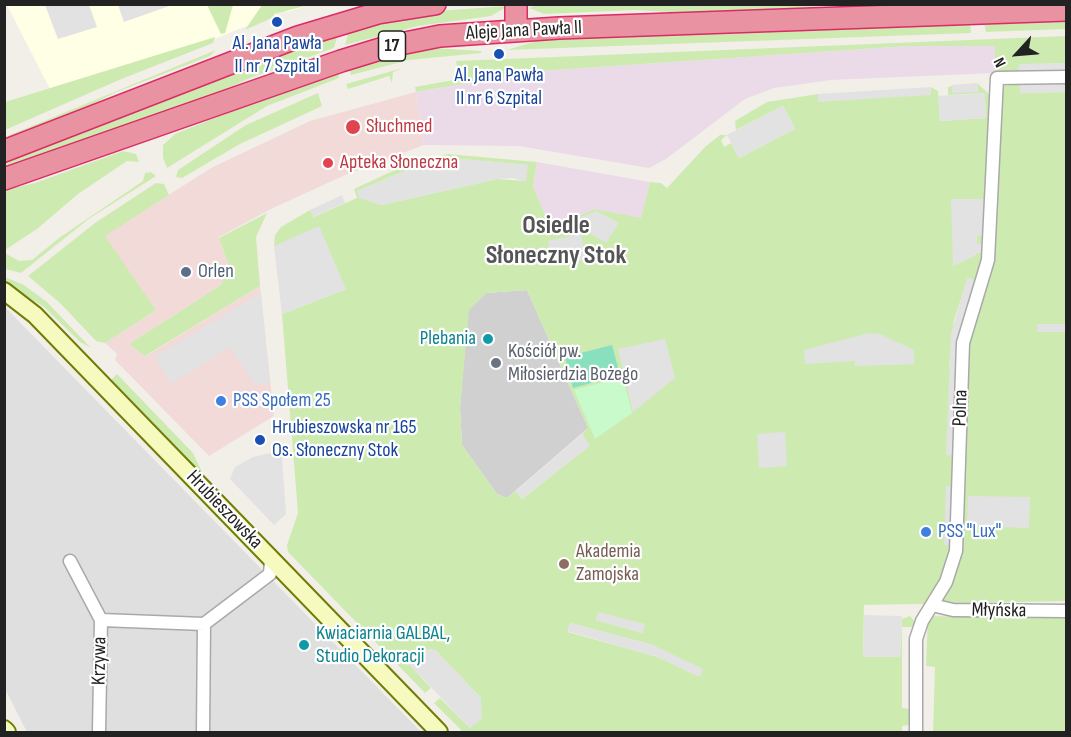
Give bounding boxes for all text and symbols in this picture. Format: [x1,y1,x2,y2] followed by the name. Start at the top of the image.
[270,15,284,29] marker: Al. Jana Pawła II nr 7 Szpital
[465,16,583,46] street label: Aleje Jana Pawła II
[987,24,1047,84] north arrow
[378,31,406,61] road number: 17
[232,32,322,79] place label: Al. Jana Pawła II nr 7 Szpital
[492,47,506,61] marker: Al. Jana Pawła II nr 6 Szpital
[990,54,1011,70] text: N
[454,64,544,111] place label: Al. Jana Pawła II nr 6 Szpital
[366,115,432,139] place label: Słuchmed
[344,118,362,136] marker: Słuchmed
[340,151,458,175] place label: Apteka Słoneczna
[321,156,335,170] marker: Apteka Słoneczna
[486,210,626,272] district label: Osiedle Słoneczny Stok
[198,260,234,284] place label: Orlen
[179,265,193,279] marker: Orlen
[420,327,476,351] place label: Plebania
[481,332,495,346] marker: Plebania
[508,340,638,387] place label: Kościół pw. Miłosierdzia Bożego
[489,356,503,370] marker: Kościół pw. Miłosierdzia Bożego
[233,389,331,413] place label: PSS Społem 25
[948,389,974,427] street label: Polna
[214,394,228,408] marker: PSS Społem 25
[272,416,417,463] place label: Hrubieszowska nr 165 Os. Słoneczny Stok
[253,433,267,447] marker: Hrubieszowska nr 165 Os. Słoneczny Stok
[181,466,267,554] street label: Hrubieszowska
[938,520,1001,544] place label: PSS "Lux"
[919,525,933,539] marker: PSS "Lux"
[576,540,641,587] place label: Akademia Zamojska
[557,557,571,571] marker: Akademia Zamojska
[971,599,1027,623] street label: Młyńska
[316,622,450,669] place label: Kwiaciarnia GALBAL, Studio Dekoracji
[88,637,112,685] street label: Krzywa
[297,638,311,652] marker: Kwiaciarnia GALBAL, Studio Dekoracji

